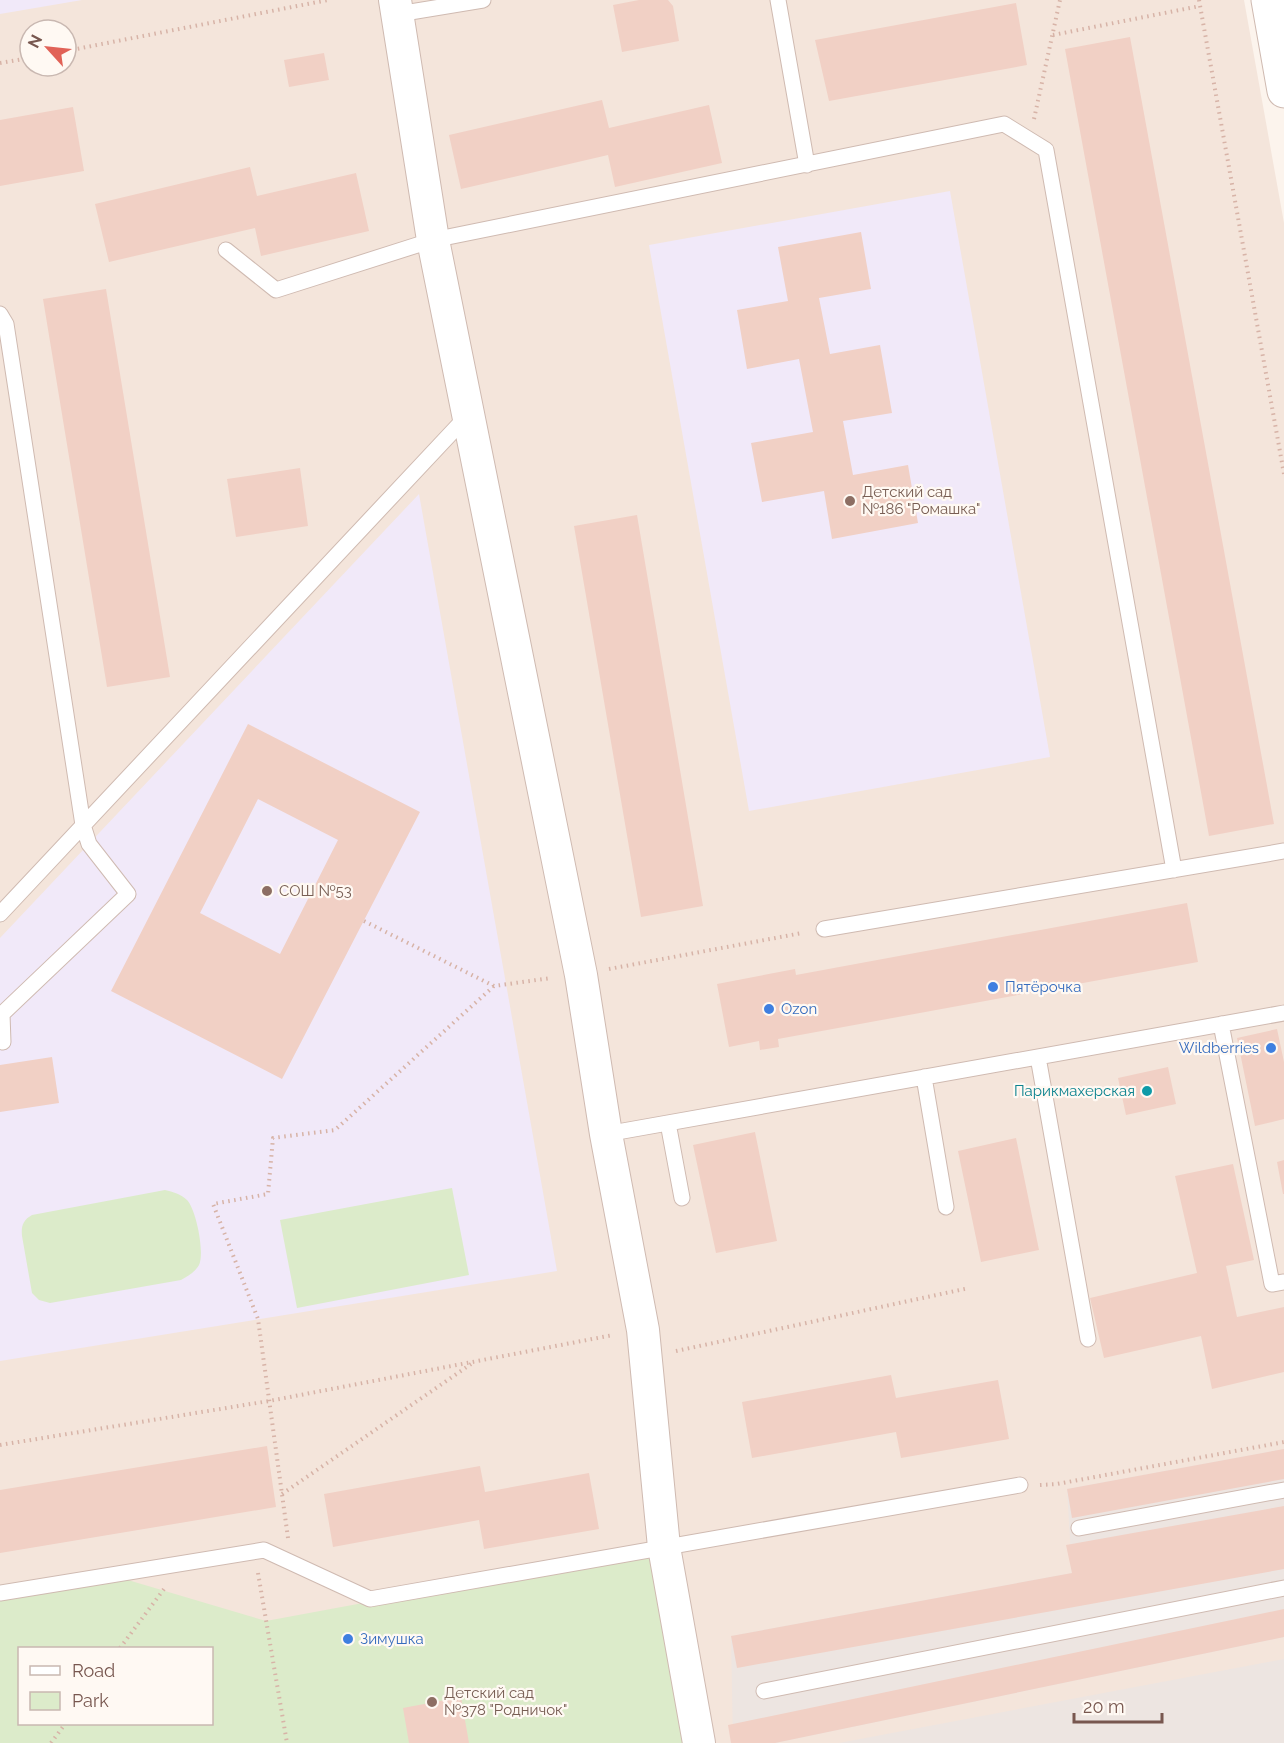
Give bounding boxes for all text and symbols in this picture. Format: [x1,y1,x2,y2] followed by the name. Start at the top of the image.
[18,18,78,78] north arrow
[24,32,46,51] text: N
[862,483,980,518] place label: Детский сад №186 "Ромашка"
[843,494,857,508] marker: Детский сад №186 "Ромашка"
[279,882,352,900] place label: СОШ №53
[260,884,274,898] marker: СОШ №53
[1005,978,1081,996] place label: Пятёрочка
[986,980,1000,994] marker: Пятёрочка
[781,1000,817,1018] place label: Ozon
[762,1002,776,1016] marker: Ozon
[1179,1039,1259,1057] place label: Wildberries
[1264,1041,1278,1055] marker: Wildberries
[1014,1082,1135,1100] place label: Парикмахерская
[1140,1084,1154,1098] marker: Парикмахерская
[360,1630,424,1648] place label: Зимушка
[341,1632,355,1646] marker: Зимушка
[18,1647,213,1725] legend
[72,1660,115,1681] text: Road
[444,1684,567,1719] place label: Детский сад №378 "Родничок"
[1074,1686,1162,1724] scale bar
[72,1690,109,1711] text: Park
[425,1695,439,1709] marker: Детский сад №378 "Родничок"
[1083,1696,1125,1717] text: 20 m

